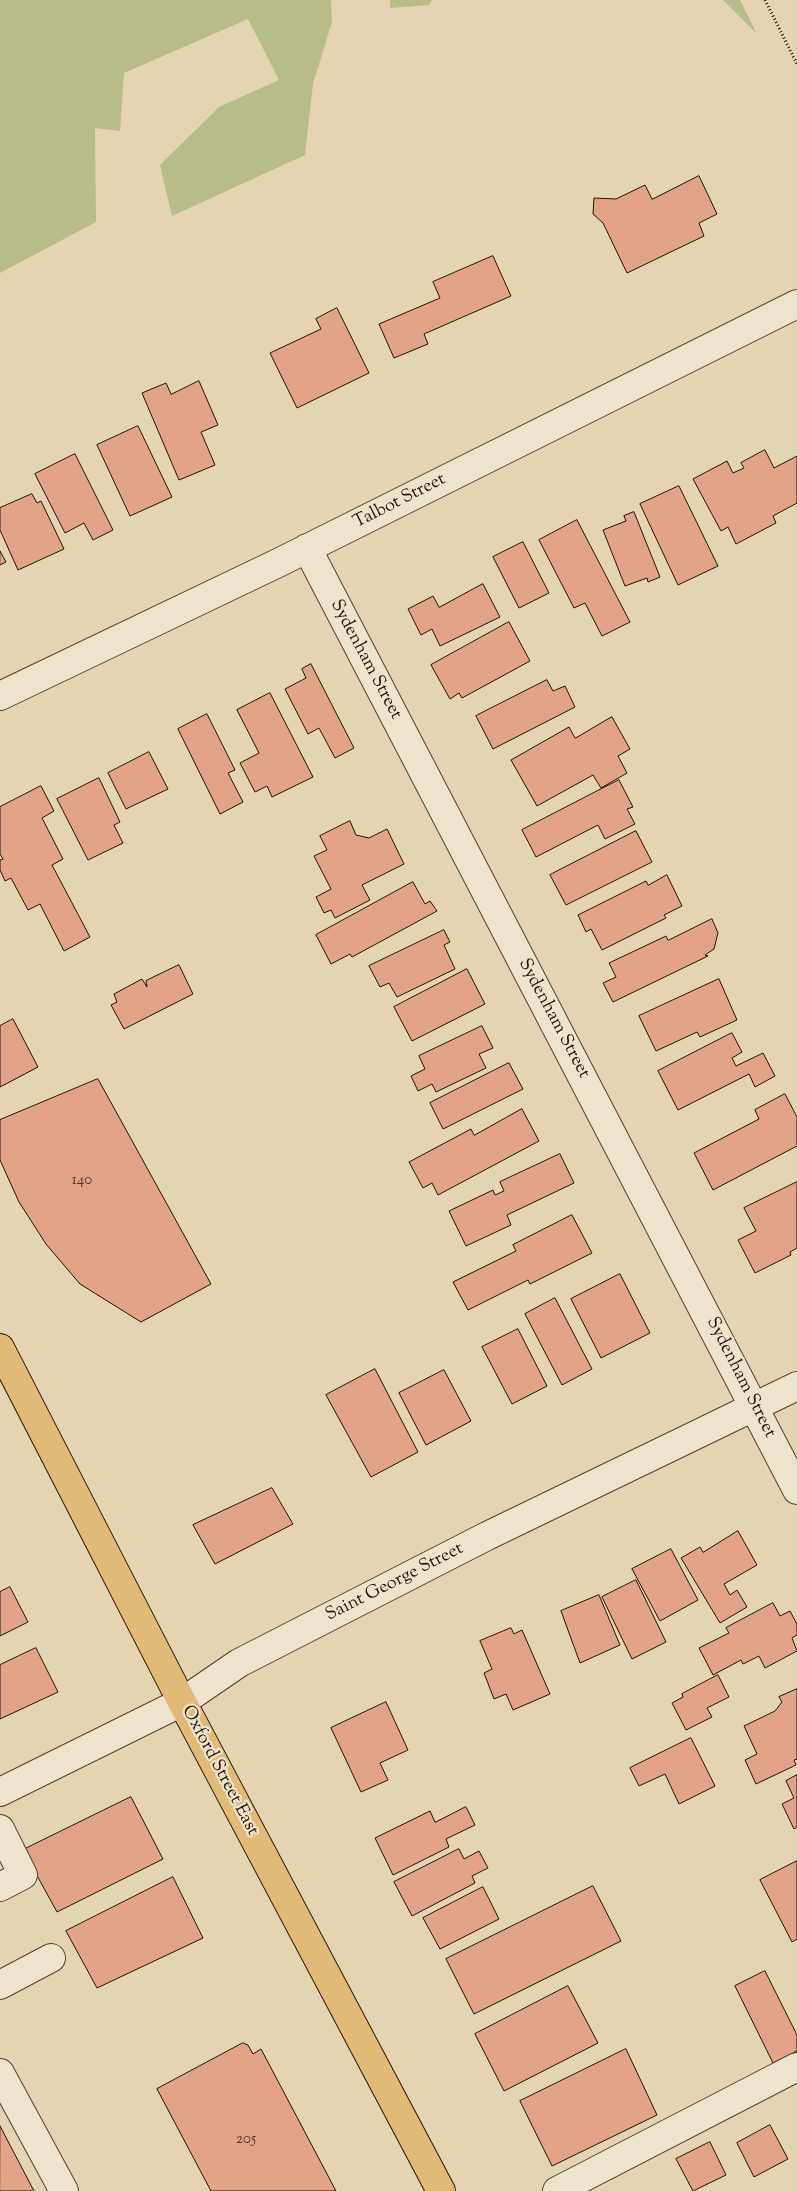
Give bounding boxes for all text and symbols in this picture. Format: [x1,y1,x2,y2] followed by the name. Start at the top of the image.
[350,470,450,534] street label: Talbot Street
[324,596,406,724] street label: Sydenham Street
[512,955,594,1083] street label: Sydenham Street
[72,1172,92,1190] house number: 140
[700,1314,780,1442] street label: Sydenham Street
[323,1539,467,1627] street label: Saint George Street
[176,1702,262,1840] street label: Oxford Street East
[236,2131,256,2149] house number: 205

